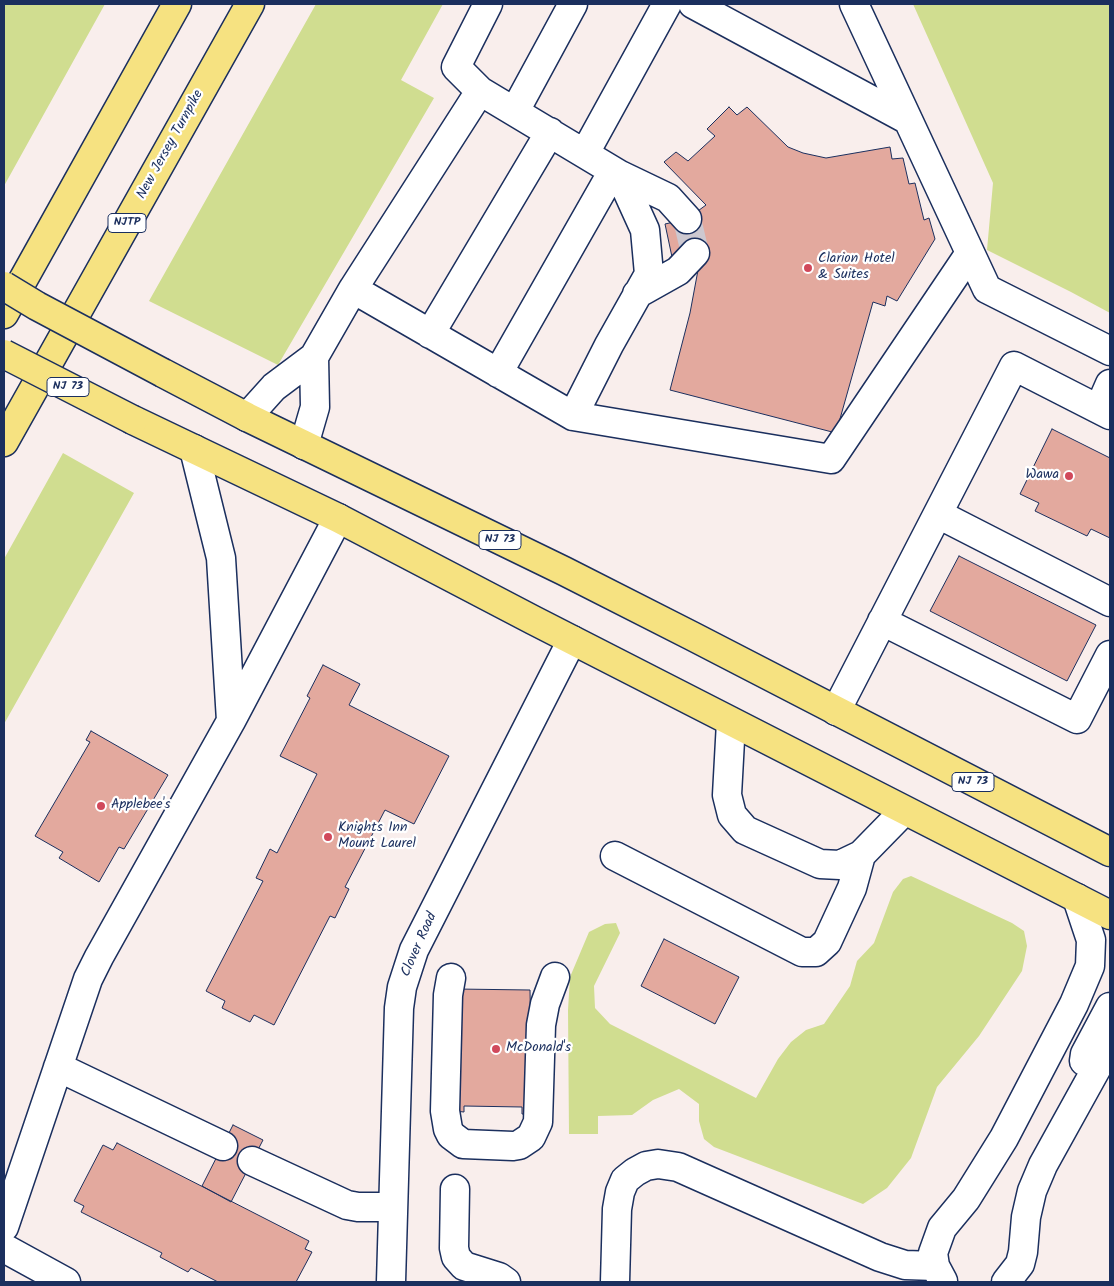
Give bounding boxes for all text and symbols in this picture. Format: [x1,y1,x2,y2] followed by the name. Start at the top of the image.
[134,88,208,202] street label: New Jersey Turnpike
[108,214,146,232] road number: NJTP
[818,252,895,284] place label: Clarion Hotel & Suites
[802,262,814,274] marker: Clarion Hotel & Suites
[47,378,89,397] road number: NJ 73
[1025,468,1059,484] place label: Wawa
[1063,470,1075,482] marker: Wawa
[479,530,521,550] road number: NJ 73
[952,772,994,792] road number: NJ 73
[111,798,171,814] place label: Applebee's
[95,800,107,812] marker: Applebee's
[338,821,416,854] place label: Knights Inn Mount Laurel
[322,831,334,843] marker: Knights Inn Mount Laurel
[398,910,442,980] street label: Clover Road
[506,1041,571,1057] place label: McDonald's
[490,1043,502,1055] marker: McDonald's

